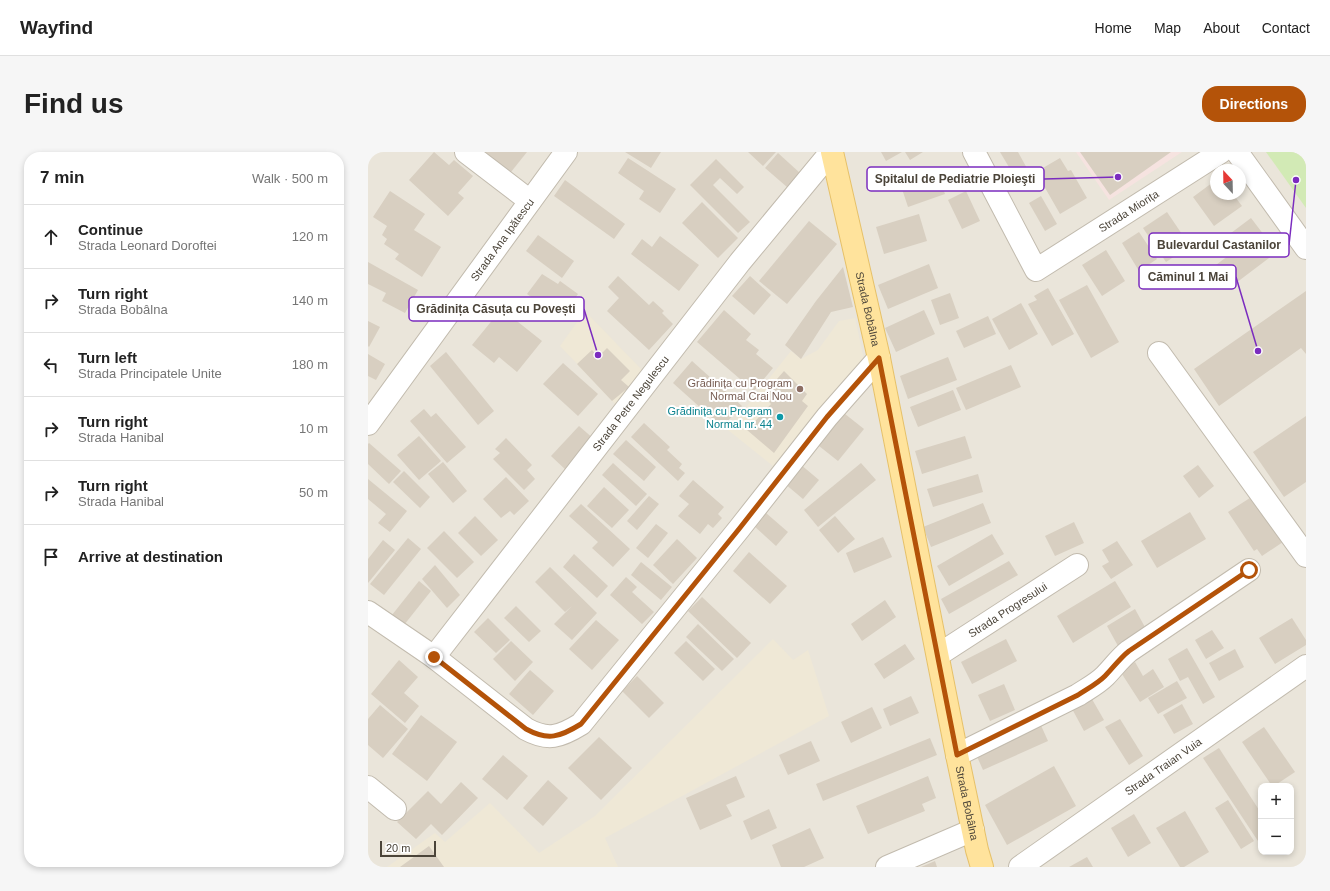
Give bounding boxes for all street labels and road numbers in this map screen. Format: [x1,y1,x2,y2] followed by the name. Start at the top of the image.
[1096,187,1161,235] street label: Strada Miorița
[468,196,536,283] street label: Strada Ana Ipătescu
[854,271,882,348] street label: Strada Bobâlna
[590,353,671,453] street label: Strada Petre Negulescu
[966,580,1049,640] street label: Strada Progresului
[1123,735,1204,797] street label: Strada Traian Vuia
[953,765,981,842] street label: Strada Bobâlna

